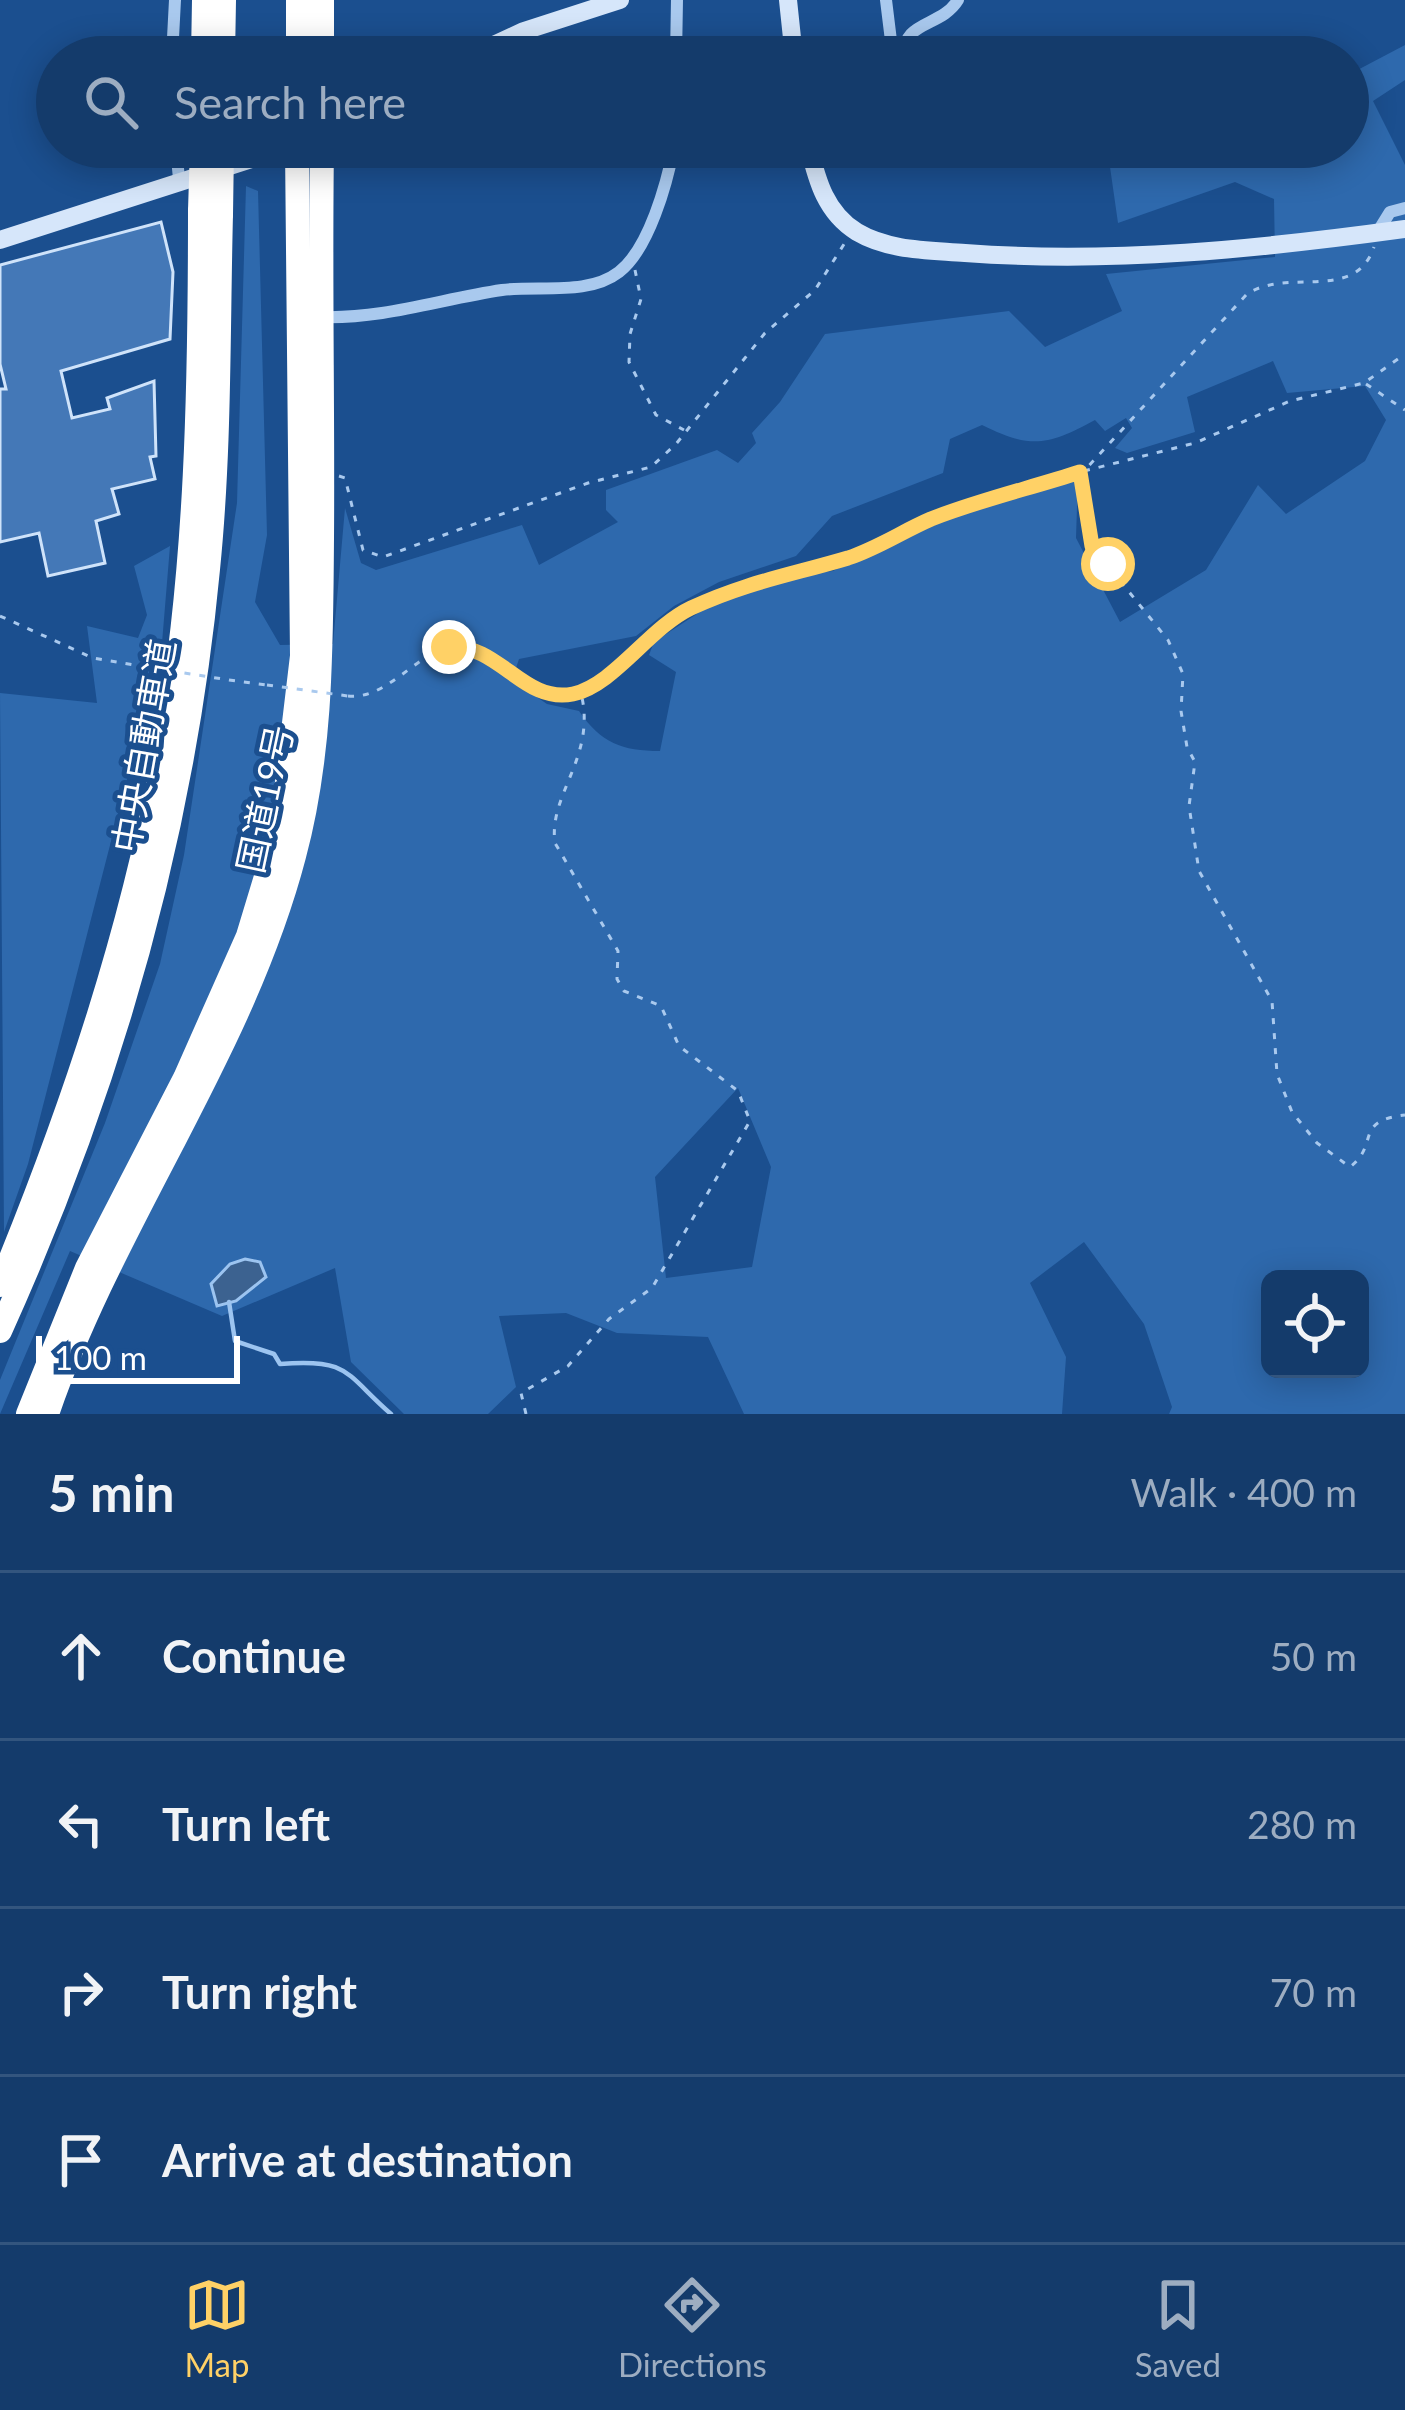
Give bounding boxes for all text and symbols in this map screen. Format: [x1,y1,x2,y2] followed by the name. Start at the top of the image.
[36,36,1369,168] search box
[78,69,144,135] icon: search
[174,75,406,129] text: Search here
[1081,537,1135,591] route start
[422,620,476,674] route end
[103,636,183,856] street label: 中央自動車道
[227,721,301,877] street label: 国道19号
[1261,1270,1369,1378] map controls
[1261,1270,1369,1378] button: locate
[36,1330,240,1383] scale bar
[54,1337,147,1377] text: 100 m
[48,1462,174,1523] text: 5 min
[1130,1469,1357,1515] text: Walk · 400 m
[48,1623,114,1689] icon: ahead
[162,1629,346,1683] text: Continue
[1270,1633,1357,1679] text: 50 m
[48,1791,114,1857] icon: left
[162,1797,330,1851] text: Turn left
[1247,1801,1357,1847] text: 280 m
[48,1959,114,2025] icon: right
[162,1965,357,2019] text: Turn right
[1270,1969,1357,2015] text: 70 m
[48,2127,114,2193] icon: arrive
[162,2133,573,2187] text: Arrive at destination
[184,2272,250,2384] tab: Map
[618,2272,767,2384] tab: Directions
[1135,2272,1221,2384] tab: Saved

